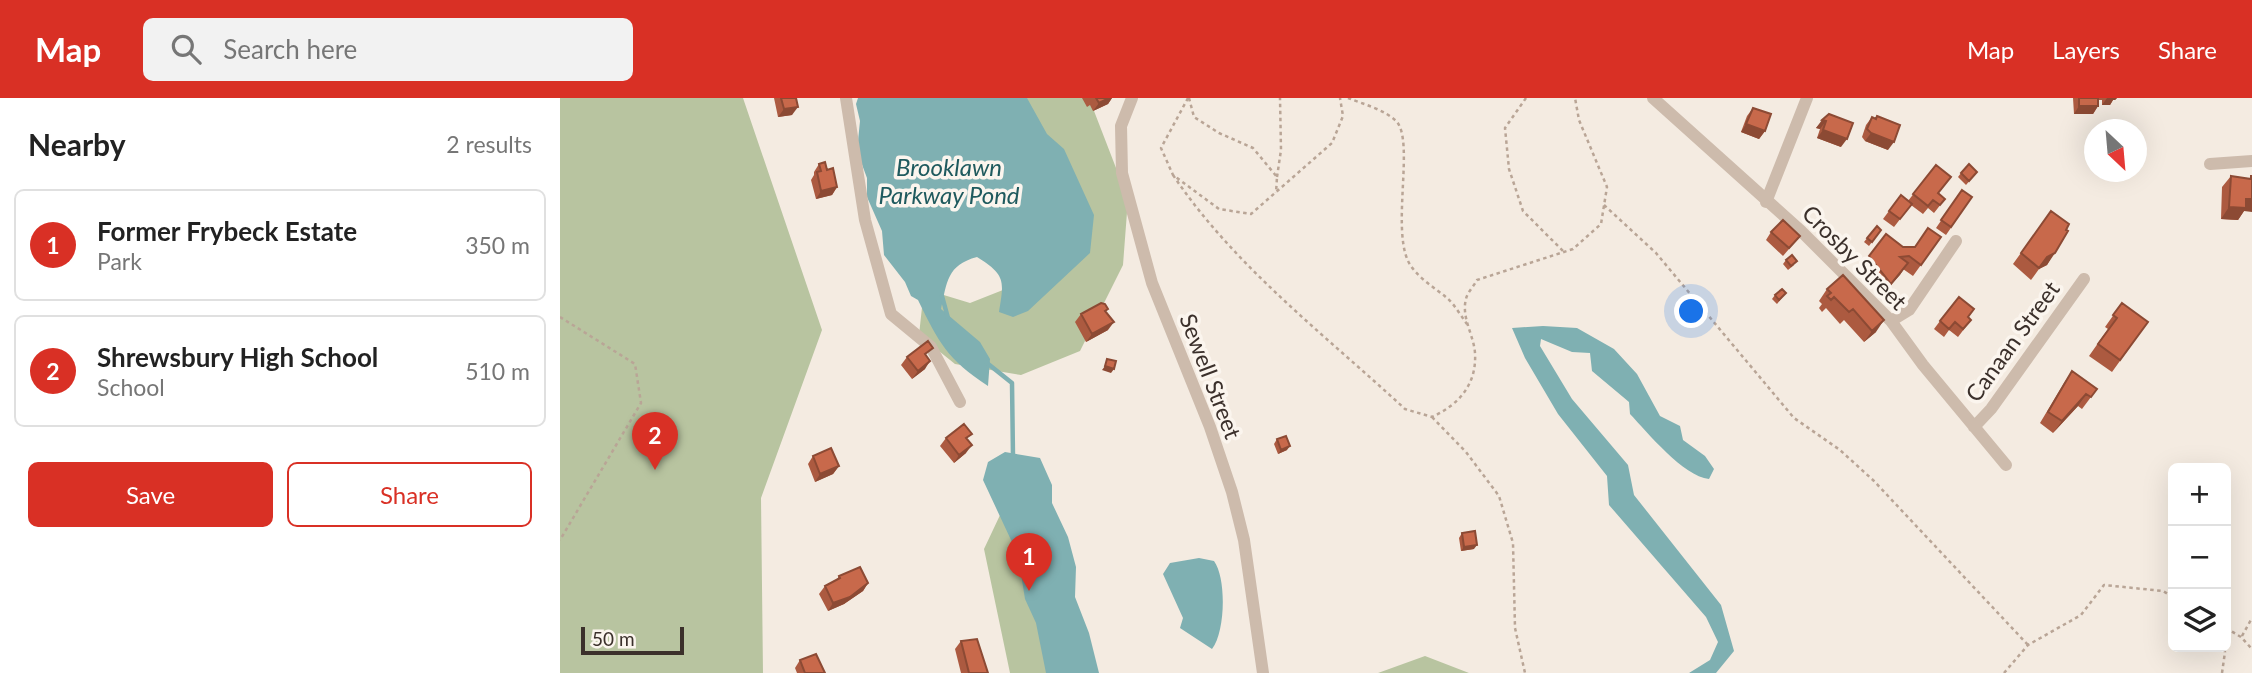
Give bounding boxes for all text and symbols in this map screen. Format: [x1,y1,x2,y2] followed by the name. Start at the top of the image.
[143,18,633,81] search box
[35,29,101,69] text: Map
[167,30,205,68] icon: search
[223,33,357,65] text: Search here
[1967,35,2014,64] text: Map
[2052,35,2120,64] text: Layers
[2158,35,2217,64] text: Share
[2084,119,2147,182] north arrow
[28,126,126,162] text: Nearby
[446,130,532,158] text: 2 results
[878,152,1020,209] water label: Brooklawn Parkway Pond
[1797,199,1914,316] street label: Crosby Street
[97,215,357,247] text: Former Frybeck Estate
[46,231,60,259] text: 1
[465,231,530,259] text: 350 m
[97,247,142,275] text: Park
[1959,275,2065,407] street label: Canaan Street
[1674,294,1708,328] your location
[1174,309,1248,443] street label: Sewell Street
[97,341,378,373] text: Shrewsbury High School
[46,357,60,385] text: 2
[465,357,530,385] text: 510 m
[97,373,165,401] text: School
[632,412,678,470] pin: 2
[28,462,273,527] button: Save
[287,462,532,527] button: Share
[2168,463,2231,652] map controls
[2168,463,2231,526] button: +
[2168,526,2231,589] button: −
[1006,533,1052,591] pin: 1
[2168,589,2231,652] button: layers
[581,624,684,656] scale bar
[592,627,635,650] text: 50 m

